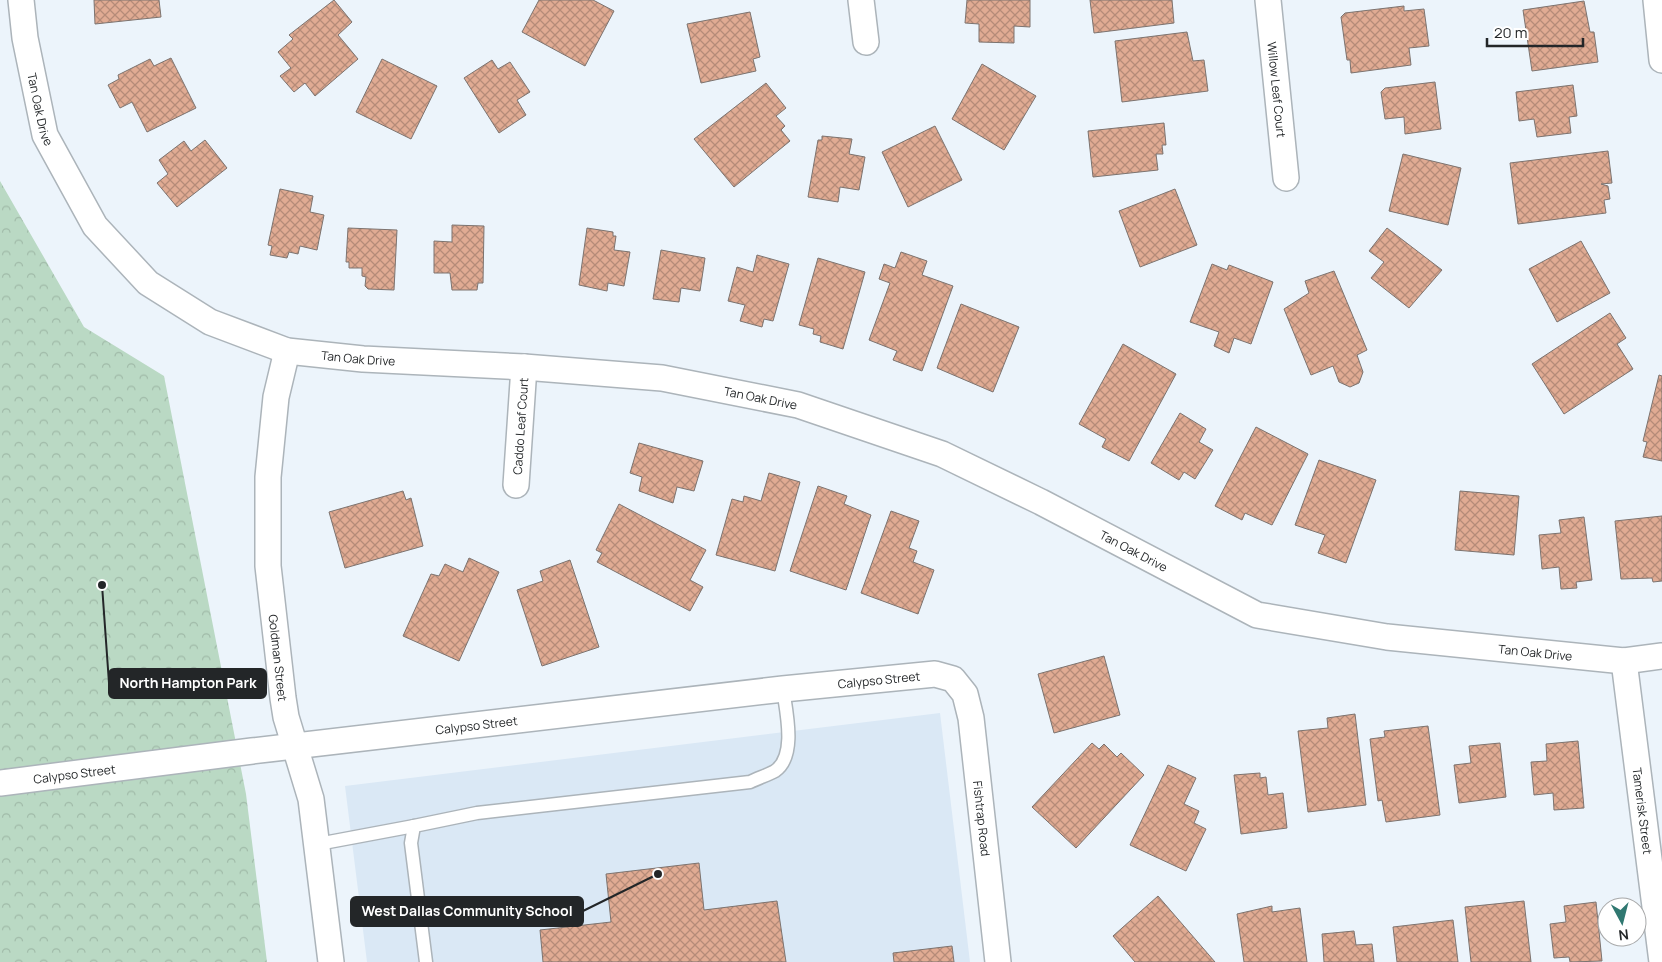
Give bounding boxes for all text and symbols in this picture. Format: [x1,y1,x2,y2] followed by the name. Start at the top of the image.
[1487,15,1583,47] scale bar
[1494,22,1527,43] text: 20 m
[1264,41,1290,138] street label: Willow Leaf Court
[24,71,58,149] street label: Tan Oak Drive
[320,346,396,369] street label: Tan Oak Drive
[508,377,532,475] street label: Caddo Leaf Court
[722,382,799,413] street label: Tan Oak Drive
[1097,526,1171,575] street label: Tan Oak Drive
[265,613,292,703] street label: Goldman Street
[1497,640,1573,664] street label: Tan Oak Drive
[837,667,921,692] street label: Calypso Street
[109,669,266,698] callout: North Hampton Park
[119,673,257,692] text: North Hampton Park
[434,712,519,738] street label: Calypso Street
[32,760,117,787] street label: Calypso Street
[1629,766,1657,855] street label: Tamerisk Street
[969,780,995,857] street label: Fishtrap Road
[351,897,583,926] callout: West Dallas Community School
[1597,897,1647,947] north arrow
[361,901,573,920] text: West Dallas Community School
[1617,925,1630,945] text: N

